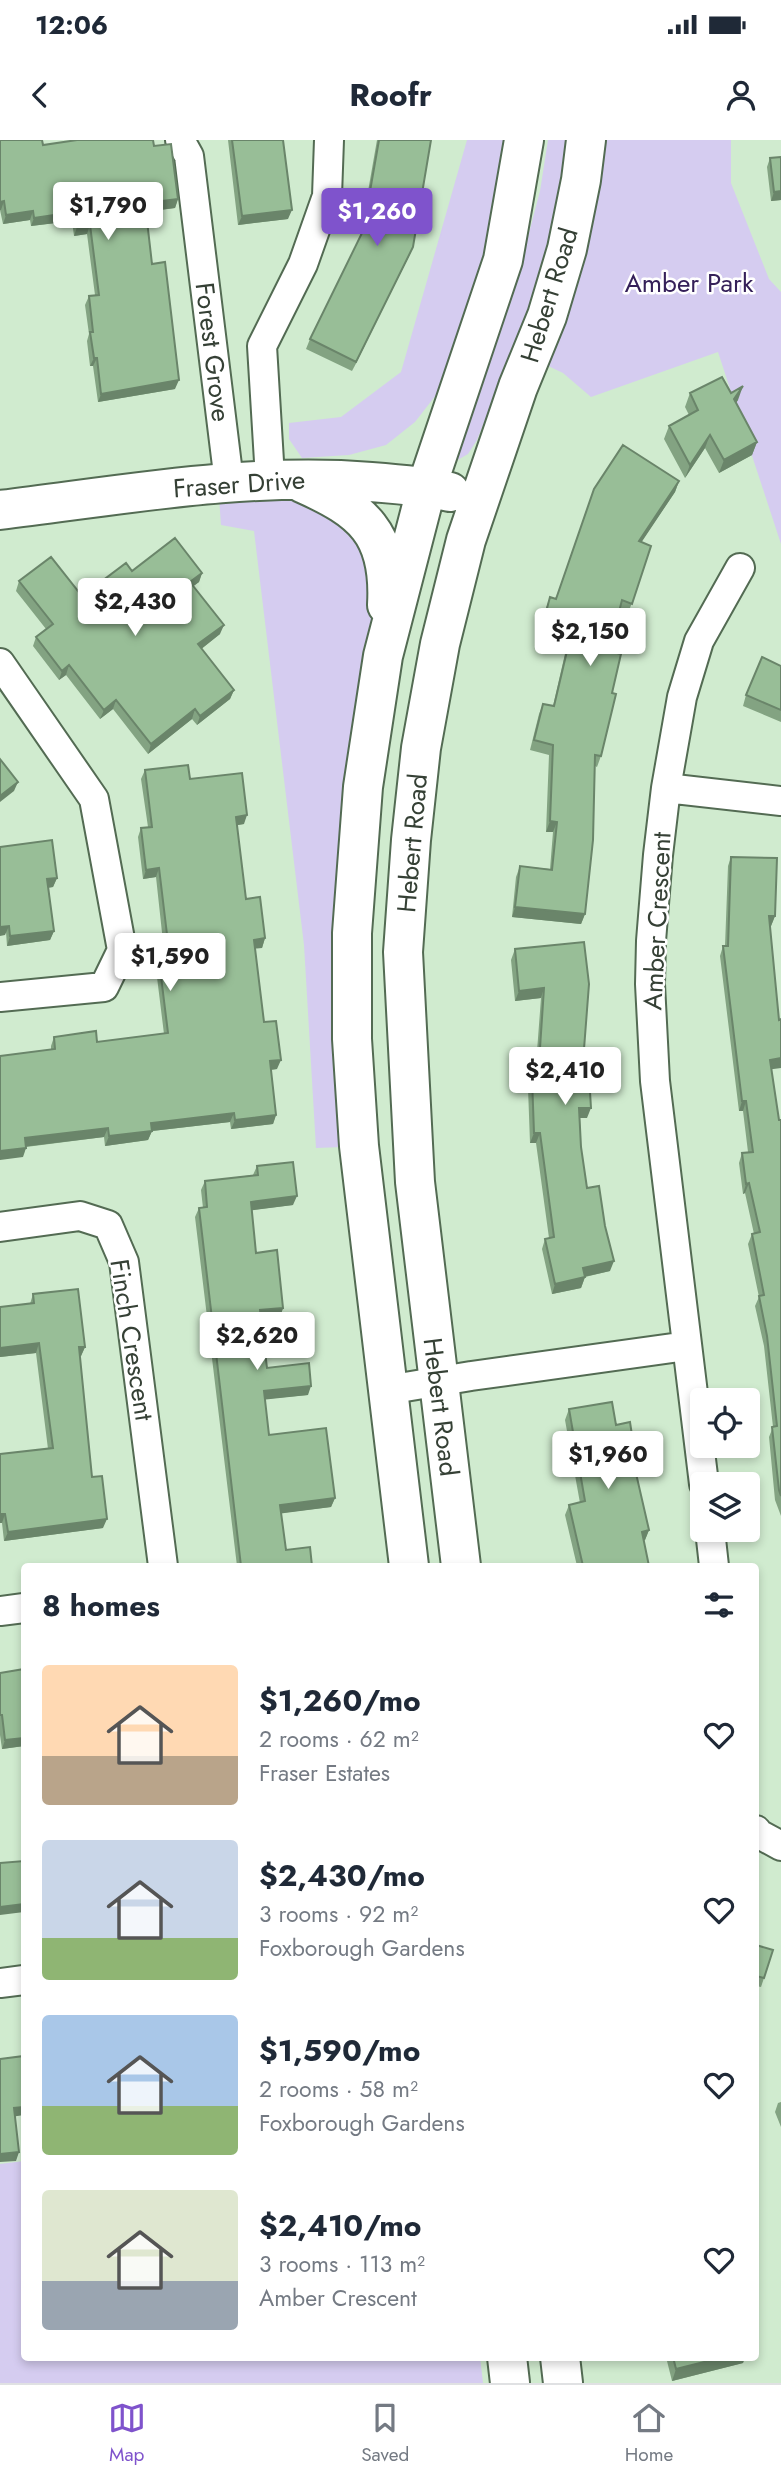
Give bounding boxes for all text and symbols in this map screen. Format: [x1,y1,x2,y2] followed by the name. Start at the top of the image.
[35,6,108,44] text: 12:06
[349,72,432,118] text: Roofr
[21,76,59,114] icon: back
[722,76,760,114] icon: person
[51,182,165,242] pin: $1,790
[69,188,147,222] text: $1,790
[320,188,434,248] pin: $1,260
[337,194,417,228] text: $1,260
[510,223,588,367] street label: Hebert Road
[625,264,754,302] park label: Amber Park
[186,280,240,424] street label: Forest Grove
[172,460,306,508] street label: Fraser Drive
[78,578,192,638] pin: $2,430
[94,584,176,618] text: $2,430
[533,608,647,668] pin: $2,150
[551,614,629,648] text: $2,150
[387,772,437,914] street label: Hebert Road
[633,830,681,1011] street label: Amber Crescent
[113,934,227,993] pin: $1,590
[131,939,209,973] text: $1,590
[508,1048,622,1107] pin: $2,410
[525,1053,605,1087] text: $2,410
[100,1256,164,1424] street label: Finch Crescent
[200,1312,314,1372] pin: $2,620
[216,1318,298,1352] text: $2,620
[414,1336,468,1478] street label: Hebert Road
[690,1388,760,1542] map controls
[690,1388,760,1458] button: locate
[551,1432,665,1491] pin: $1,960
[568,1437,648,1471] text: $1,960
[690,1472,760,1542] button: layers
[42,1584,160,1627] text: 8 homes
[700,1586,738,1624] icon: filters
[259,1679,421,1722] text: $1,260/mo
[98,1693,182,1777] icon: home
[700,1716,738,1754] icon: heart
[259,1722,419,1756] text: 2 rooms · 62 m²
[259,1756,390,1790] text: Fraser Estates
[259,1854,425,1897] text: $2,430/mo
[98,1868,182,1952] icon: home
[700,1891,738,1929] icon: heart
[259,1897,418,1931] text: 3 rooms · 92 m²
[259,1931,465,1965] text: Foxborough Gardens
[259,2029,420,2072] text: $1,590/mo
[98,2043,182,2127] icon: home
[700,2066,738,2104] icon: heart
[259,2072,418,2106] text: 2 rooms · 58 m²
[259,2106,465,2140] text: Foxborough Gardens
[259,2204,422,2247] text: $2,410/mo
[98,2218,182,2302] icon: home
[700,2241,738,2279] icon: heart
[259,2247,425,2281] text: 3 rooms · 113 m²
[259,2281,417,2315] text: Amber Crescent
[108,2399,146,2468] tab: Map
[361,2399,409,2468] tab: Saved
[625,2399,673,2468] tab: Home

